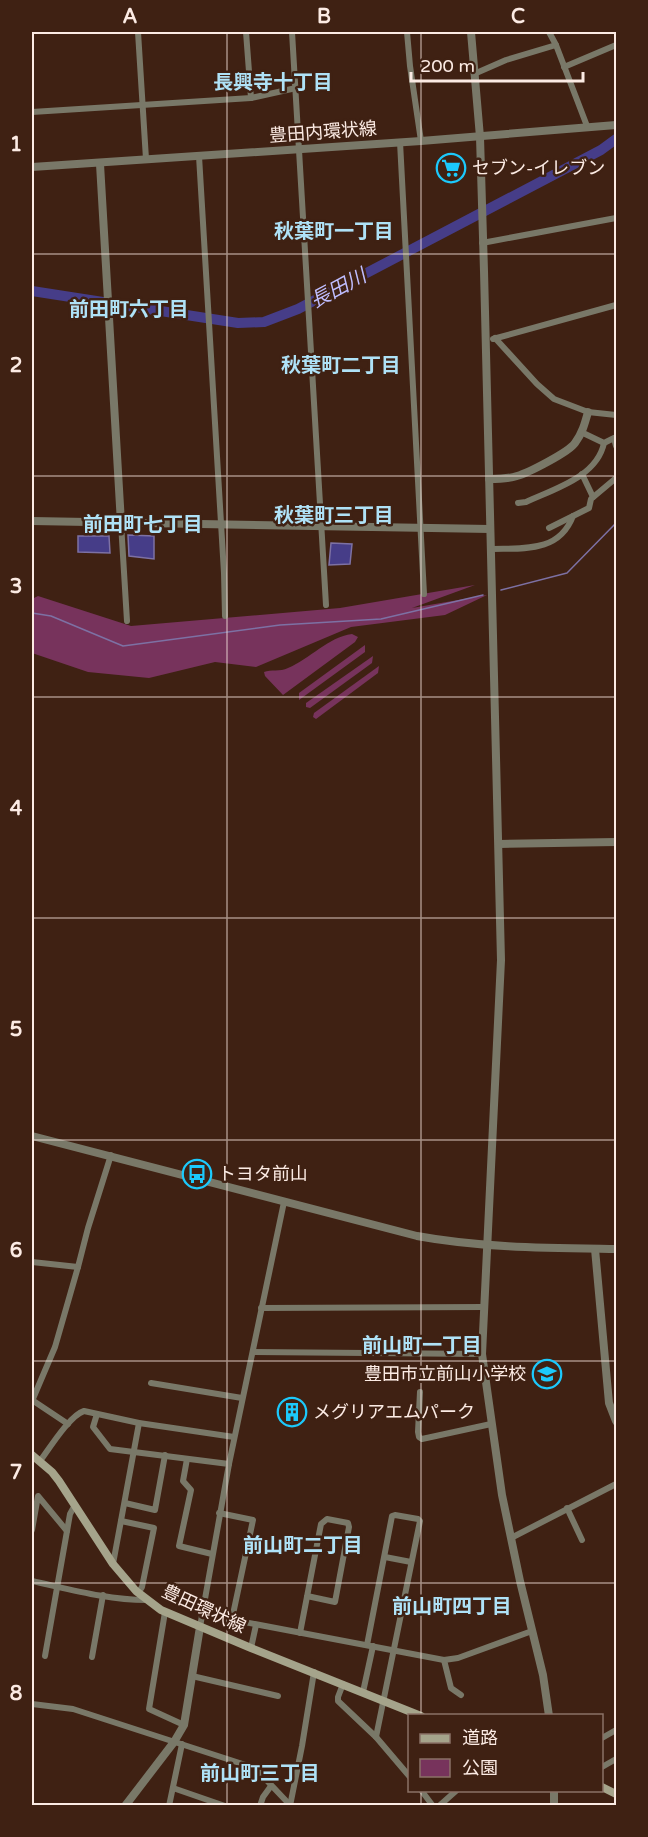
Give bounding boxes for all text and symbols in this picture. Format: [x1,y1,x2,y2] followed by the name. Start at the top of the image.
[123,5,138,29] text: A
[317,5,331,29] text: B
[511,5,525,29] text: C
[411,45,584,83] scale bar
[420,55,475,77] text: 200 m
[213,71,333,95] district label: 長興寺十丁目
[268,117,378,147] street label: 豊田内環状線
[10,133,22,157] text: 1
[435,152,467,184] supermarket icon: セブン-イレブン
[472,157,605,179] place label: セブン-イレブン
[274,220,394,244] district label: 秋葉町一丁目
[306,263,372,314] water label: 長田川
[69,298,189,322] district label: 前田町六丁目
[10,354,22,378] text: 2
[281,354,401,378] district label: 秋葉町二丁目
[274,504,394,528] district label: 秋葉町三丁目
[83,513,203,537] district label: 前田町七丁目
[10,575,22,599] text: 3
[10,797,23,821] text: 4
[10,1018,22,1042] text: 5
[181,1158,213,1190] bus stop icon: トヨタ前山
[218,1163,308,1185] place label: トヨタ前山
[10,1239,22,1263] text: 6
[362,1334,482,1358] district label: 前山町一丁目
[531,1358,563,1390] school or university icon: 豊田市立前山小学校
[364,1363,526,1385] place label: 豊田市立前山小学校
[276,1396,308,1428] building icon: メグリアエムパーク
[313,1401,475,1423] place label: メグリアエムパーク
[10,1461,22,1485] text: 7
[243,1534,363,1558] district label: 前山町二丁目
[159,1580,249,1638] street label: 豊田環状線
[392,1595,512,1619] district label: 前山町四丁目
[10,1682,22,1706] text: 8
[408,1714,603,1792] legend
[462,1727,498,1749] text: 道路
[462,1757,498,1779] text: 公園
[200,1762,320,1786] district label: 前山町三丁目

